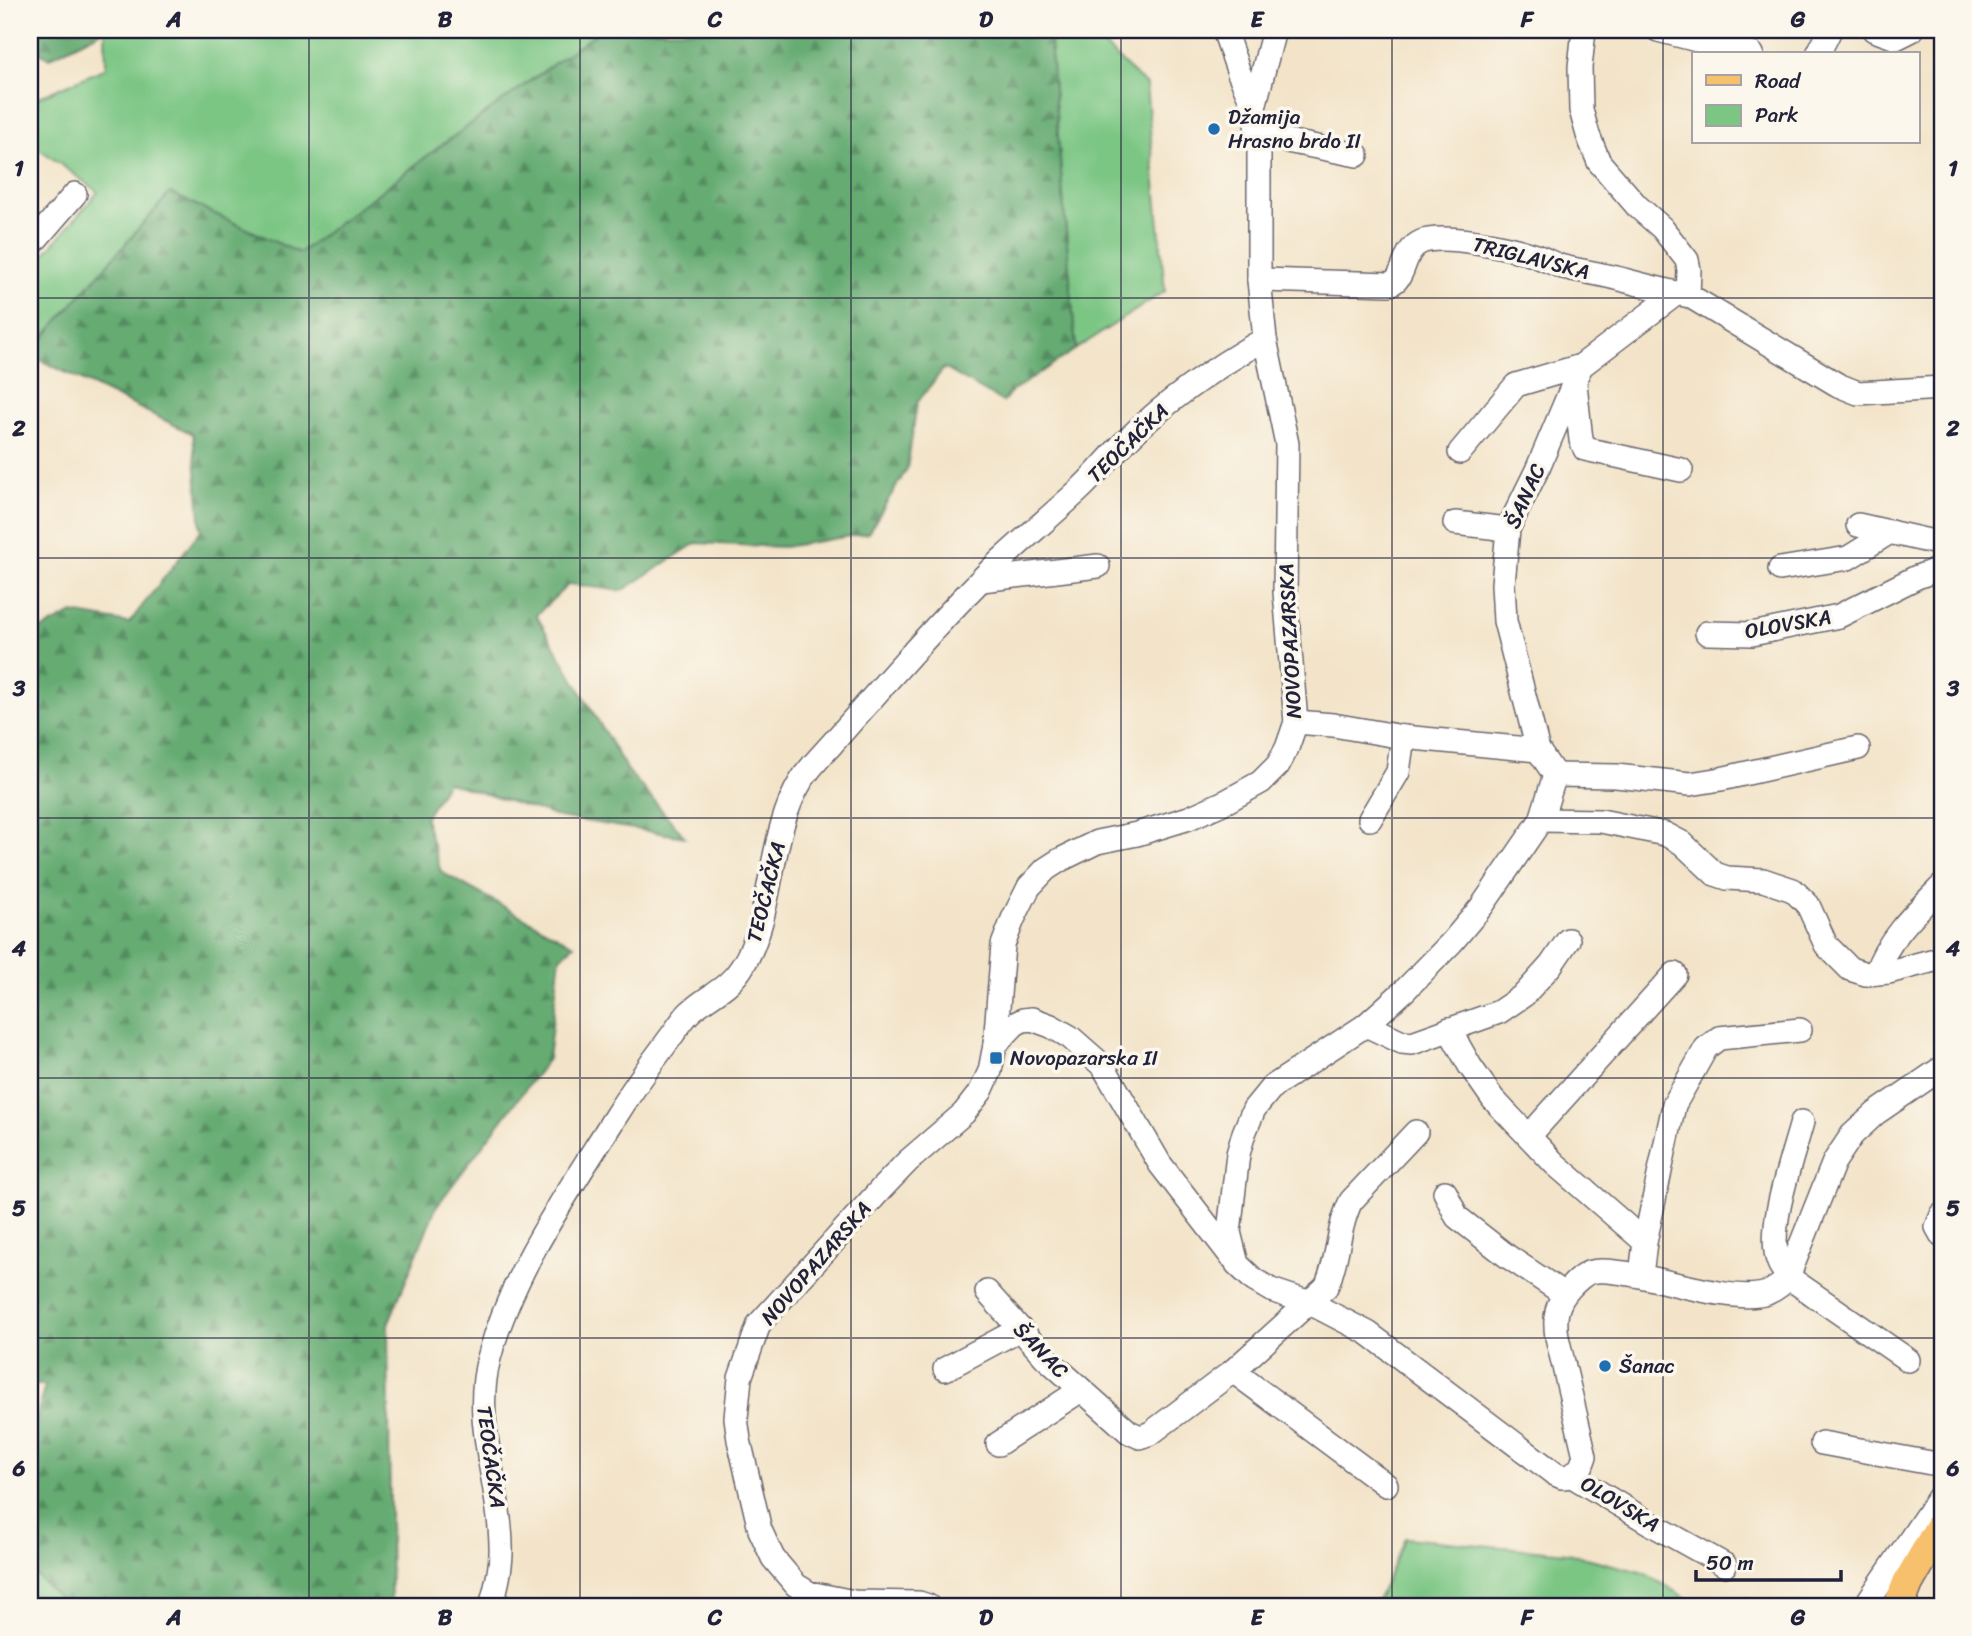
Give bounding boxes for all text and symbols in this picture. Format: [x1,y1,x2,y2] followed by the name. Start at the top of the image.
[165,0,182,40] text: A
[438,0,453,40] text: B
[707,0,723,40] text: C
[979,0,994,40] text: D
[1251,0,1266,40] text: E
[1520,0,1535,40] text: F
[1790,0,1806,40] text: G
[1692,52,1920,144] legend
[1755,62,1802,100] text: Road
[1755,96,1798,134] text: Park
[1228,98,1362,160] place label: Džamija Hrasno brdo II
[1206,121,1222,137] marker: Džamija Hrasno brdo II
[14,148,24,189] text: 1
[1948,148,1958,189] text: 1
[1469,225,1593,291] street label: TRIGLAVSKA
[1078,393,1178,493] street label: TEOČAČKA
[11,408,26,449] text: 2
[1945,408,1960,449] text: 2
[1494,457,1556,535] street label: ŠANAC
[1267,562,1313,720] street label: NOVOPAZARSKA
[1742,598,1834,650] street label: OLOVSKA
[12,668,26,709] text: 3
[1946,668,1960,709] text: 3
[735,837,797,947] street label: TEOČAČKA
[11,928,27,969] text: 4
[1945,928,1961,969] text: 4
[1010,1039,1159,1077] place label: Novopazarska II
[988,1050,1004,1066] marker: Novopazarska II
[12,1188,26,1229] text: 5
[1946,1188,1960,1229] text: 5
[751,1192,881,1334] street label: NOVOPAZARSKA
[1004,1312,1078,1388] street label: ŠANAC
[1619,1347,1675,1385] place label: Šanac
[1597,1358,1613,1374] marker: Šanac
[465,1403,517,1511] street label: TEOČAČKA
[11,1448,26,1489] text: 6
[1945,1448,1960,1489] text: 6
[1573,1465,1667,1543] street label: OLOVSKA
[1696,1538,1841,1582] scale bar
[1706,1544,1754,1582] text: 50 m
[165,1597,182,1636] text: A
[438,1597,453,1636] text: B
[707,1597,723,1636] text: C
[979,1597,994,1636] text: D
[1251,1597,1266,1636] text: E
[1520,1597,1535,1636] text: F
[1790,1597,1806,1636] text: G

